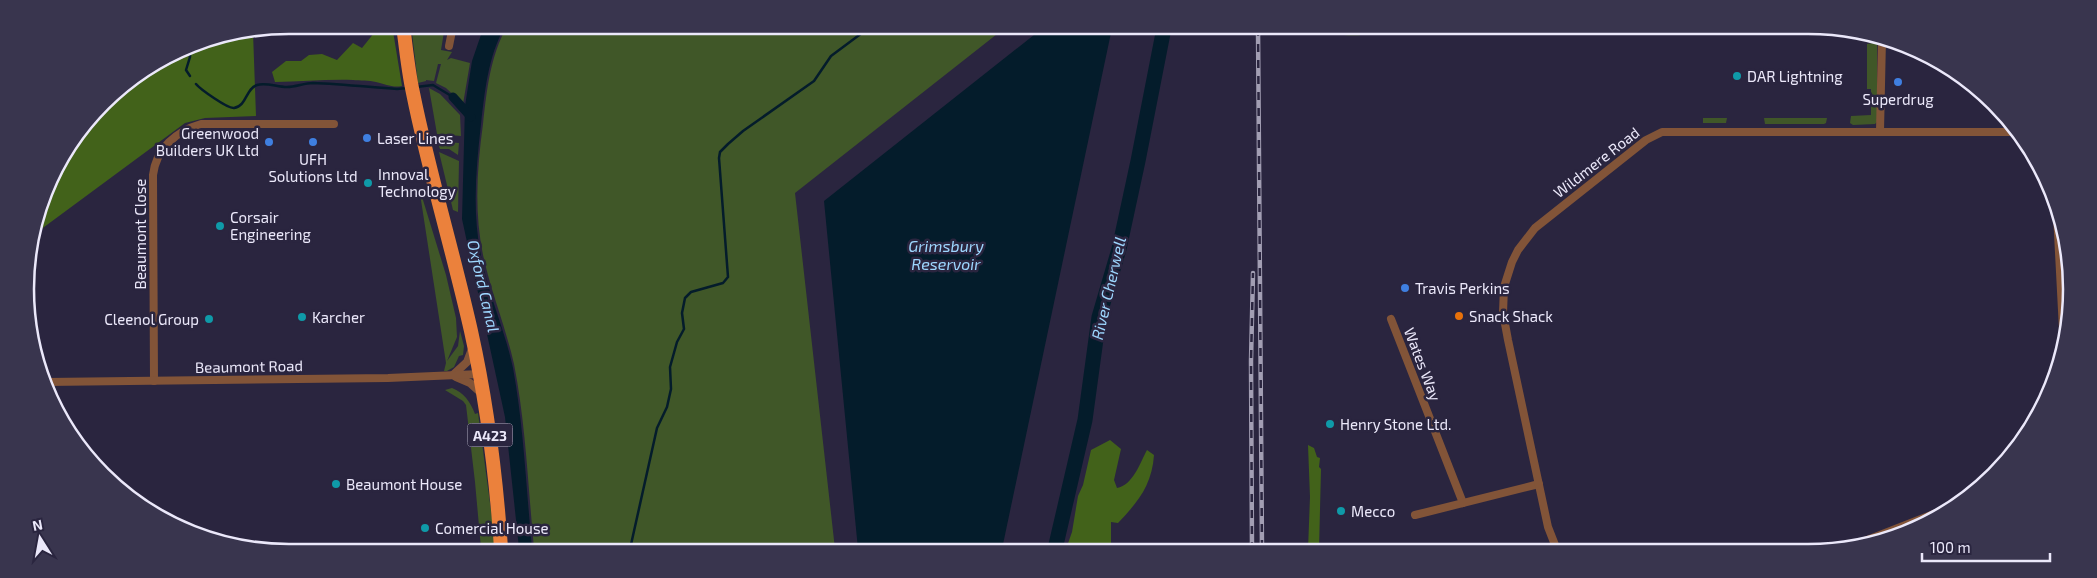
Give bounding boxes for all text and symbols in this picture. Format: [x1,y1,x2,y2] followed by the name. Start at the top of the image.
[1747,67,1843,85] place label: DAR Lightning
[1731,70,1743,82] marker: DAR Lightning
[1892,76,1904,88] marker: Superdrug
[1862,90,1934,108] place label: Superdrug
[1550,123,1642,201] street label: Wildmere Road
[156,124,259,159] place label: Greenwood Builders UK Ltd
[377,129,454,147] place label: Laser Lines
[361,132,373,144] marker: Laser Lines
[263,136,275,148] marker: Greenwood Builders UK Ltd
[307,136,319,148] marker: UFH Solutions Ltd
[268,150,358,185] place label: UFH Solutions Ltd
[378,165,456,200] place label: Innoval Technology
[362,177,374,189] marker: Innoval Technology
[131,179,149,289] street label: Beaumont Close
[230,208,311,243] place label: Corsair Engineering
[214,220,226,232] marker: Corsair Engineering
[1087,235,1129,341] water label: River Cherwell
[908,236,984,273] water label: Grimsbury Reservoir
[464,238,504,334] water label: Oxford Canal
[1415,279,1510,297] place label: Travis Perkins
[1399,282,1411,294] marker: Travis Perkins
[1469,307,1553,325] place label: Snack Shack
[312,308,365,326] place label: Karcher
[104,310,199,328] place label: Cleenol Group
[1453,310,1465,322] marker: Snack Shack
[296,311,308,323] marker: Karcher
[203,313,215,325] marker: Cleenol Group
[1401,325,1445,403] street label: Wates Way
[195,356,303,376] street label: Beaumont Road
[1340,415,1452,433] place label: Henry Stone Ltd.
[1324,418,1336,430] marker: Henry Stone Ltd.
[468,424,512,446] road number: A423
[346,475,462,493] place label: Beaumont House
[330,478,342,490] marker: Beaumont House
[1351,502,1395,520] place label: Mecco
[1335,505,1347,517] marker: Mecco
[15,513,65,563] north arrow
[31,515,44,534] text: N
[435,519,549,537] place label: Comercial House
[419,522,431,534] marker: Comercial House
[1922,530,2050,562] scale bar
[1930,538,1971,556] text: 100 m

